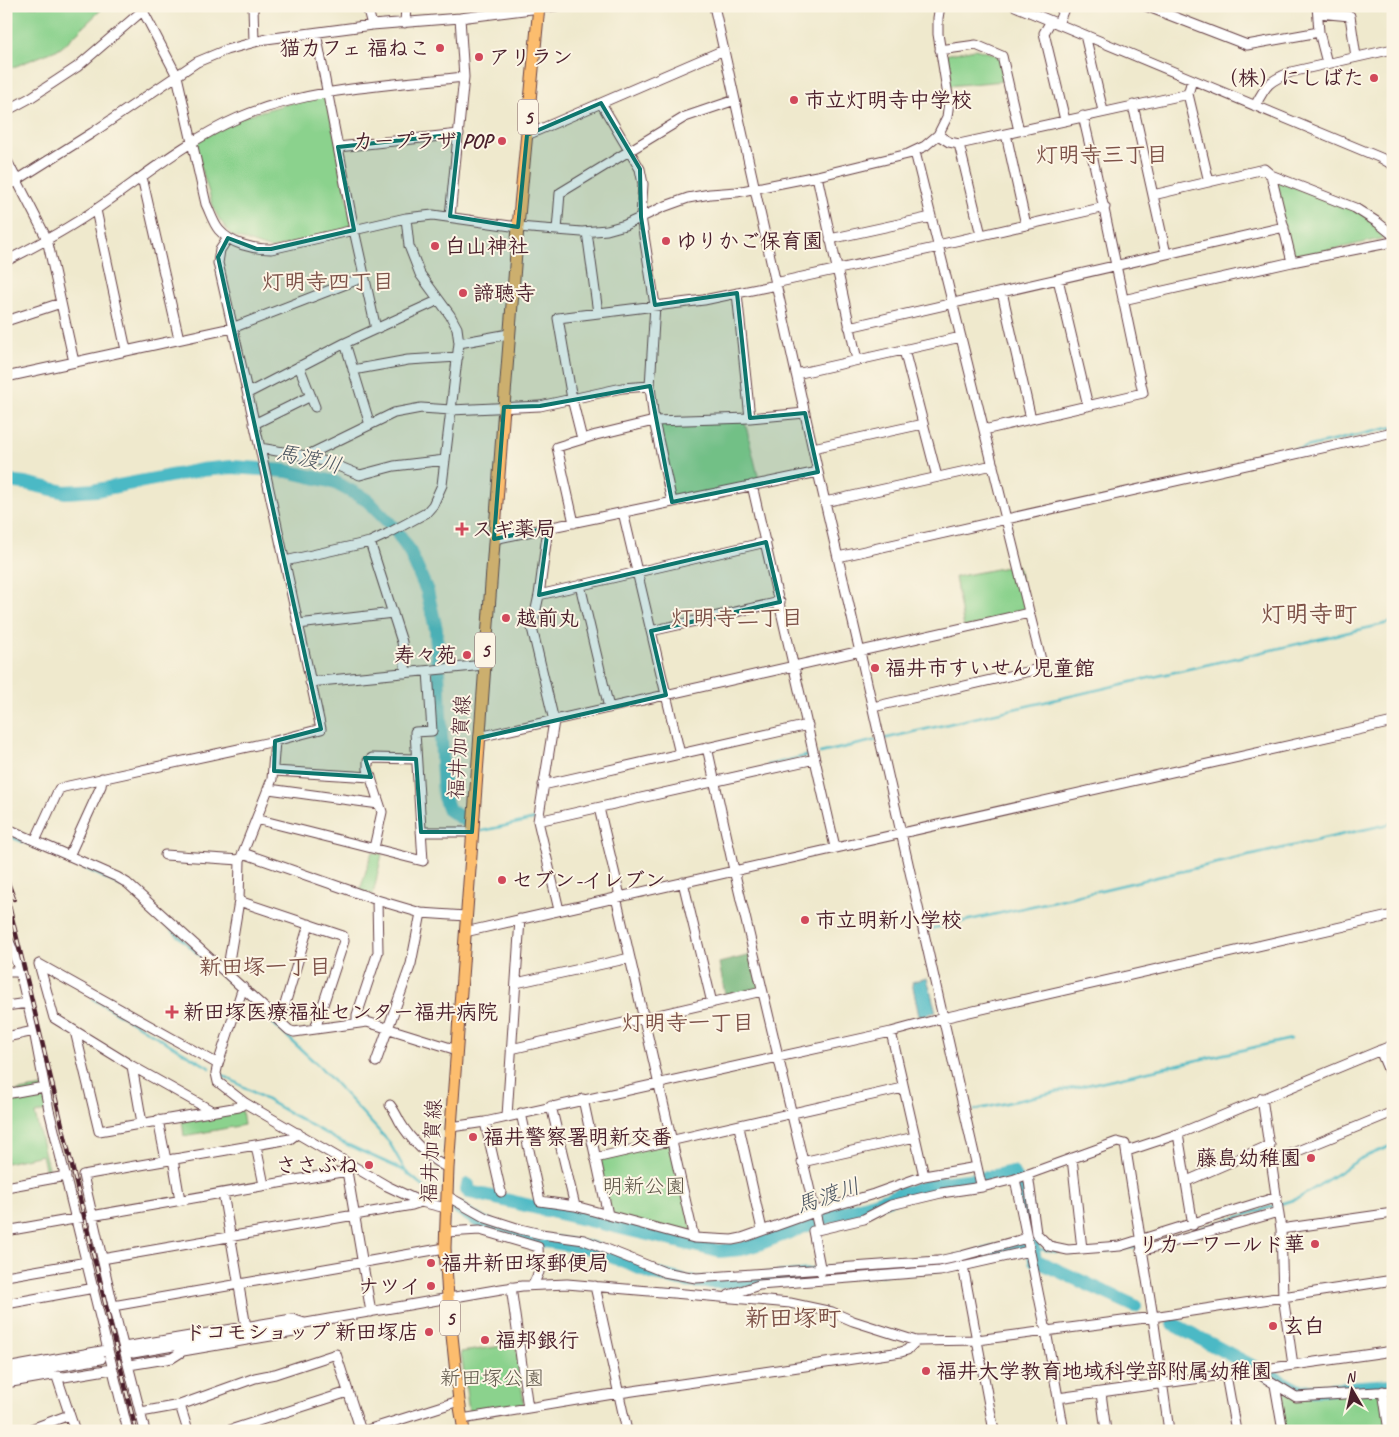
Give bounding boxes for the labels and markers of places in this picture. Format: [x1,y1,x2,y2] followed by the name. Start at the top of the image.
[280,35,430,61] place label: 猫カフェ 福ねこ
[434,42,446,54] marker: 猫カフェ 福ねこ
[489,44,573,70] place label: アリラン
[473,51,485,63] marker: アリラン
[1217,65,1364,91] place label: （株）にしばた
[1368,72,1380,84] marker: （株）にしばた
[804,87,972,113] place label: 市立灯明寺中学校
[788,94,800,106] marker: 市立灯明寺中学校
[352,128,495,154] place label: カープラザ POP
[496,135,508,147] marker: カープラザ POP
[676,228,823,254] place label: ゆりかご保育園
[445,233,529,259] place label: 白山神社
[660,235,672,247] marker: ゆりかご保育園
[429,240,441,252] marker: 白山神社
[473,280,536,306] place label: 諦聴寺
[457,287,469,299] marker: 諦聴寺
[472,516,556,542] place label: スギ薬局
[456,523,468,535] marker: スギ薬局
[516,605,579,631] place label: 越前丸
[500,612,512,624] marker: 越前丸
[394,642,457,668] place label: 寿々苑
[461,649,473,661] marker: 寿々苑
[885,655,1095,681] place label: 福井市すいせん児童館
[869,662,881,674] marker: 福井市すいせん児童館
[512,867,666,893] place label: セブン-イレブン
[496,874,508,886] marker: セブン-イレブン
[815,907,962,933] place label: 市立明新小学校
[799,914,811,926] marker: 市立明新小学校
[183,999,498,1025] place label: 新田塚医療福祉センター福井病院
[165,1005,179,1019] marker: 新田塚医療福祉センター福井病院
[483,1124,672,1150] place label: 福井警察署明新交番
[467,1131,479,1143] marker: 福井警察署明新交番
[1196,1145,1301,1171] place label: 藤島幼稚園
[276,1152,359,1178] place label: ささぶね
[1305,1152,1317,1164] marker: 藤島幼稚園
[363,1159,375,1171] marker: ささぶね
[1138,1231,1305,1257] place label: リカーワールド華
[1309,1238,1321,1250] marker: リカーワールド華
[441,1250,609,1276] place label: 福井新田塚郵便局
[425,1257,437,1269] marker: 福井新田塚郵便局
[358,1273,421,1299] place label: ナツイ
[425,1280,437,1292] marker: ナツイ
[1283,1313,1325,1339] place label: 玄白
[185,1319,419,1345] place label: ドコモショップ 新田塚店
[1267,1320,1279,1332] marker: 玄白
[423,1326,435,1338] marker: ドコモショップ 新田塚店
[495,1327,579,1353] place label: 福邦銀行
[479,1334,491,1346] marker: 福邦銀行
[936,1358,1272,1384] place label: 福井大学教育地域科学部附属幼稚園
[920,1365,932,1377] marker: 福井大学教育地域科学部附属幼稚園

